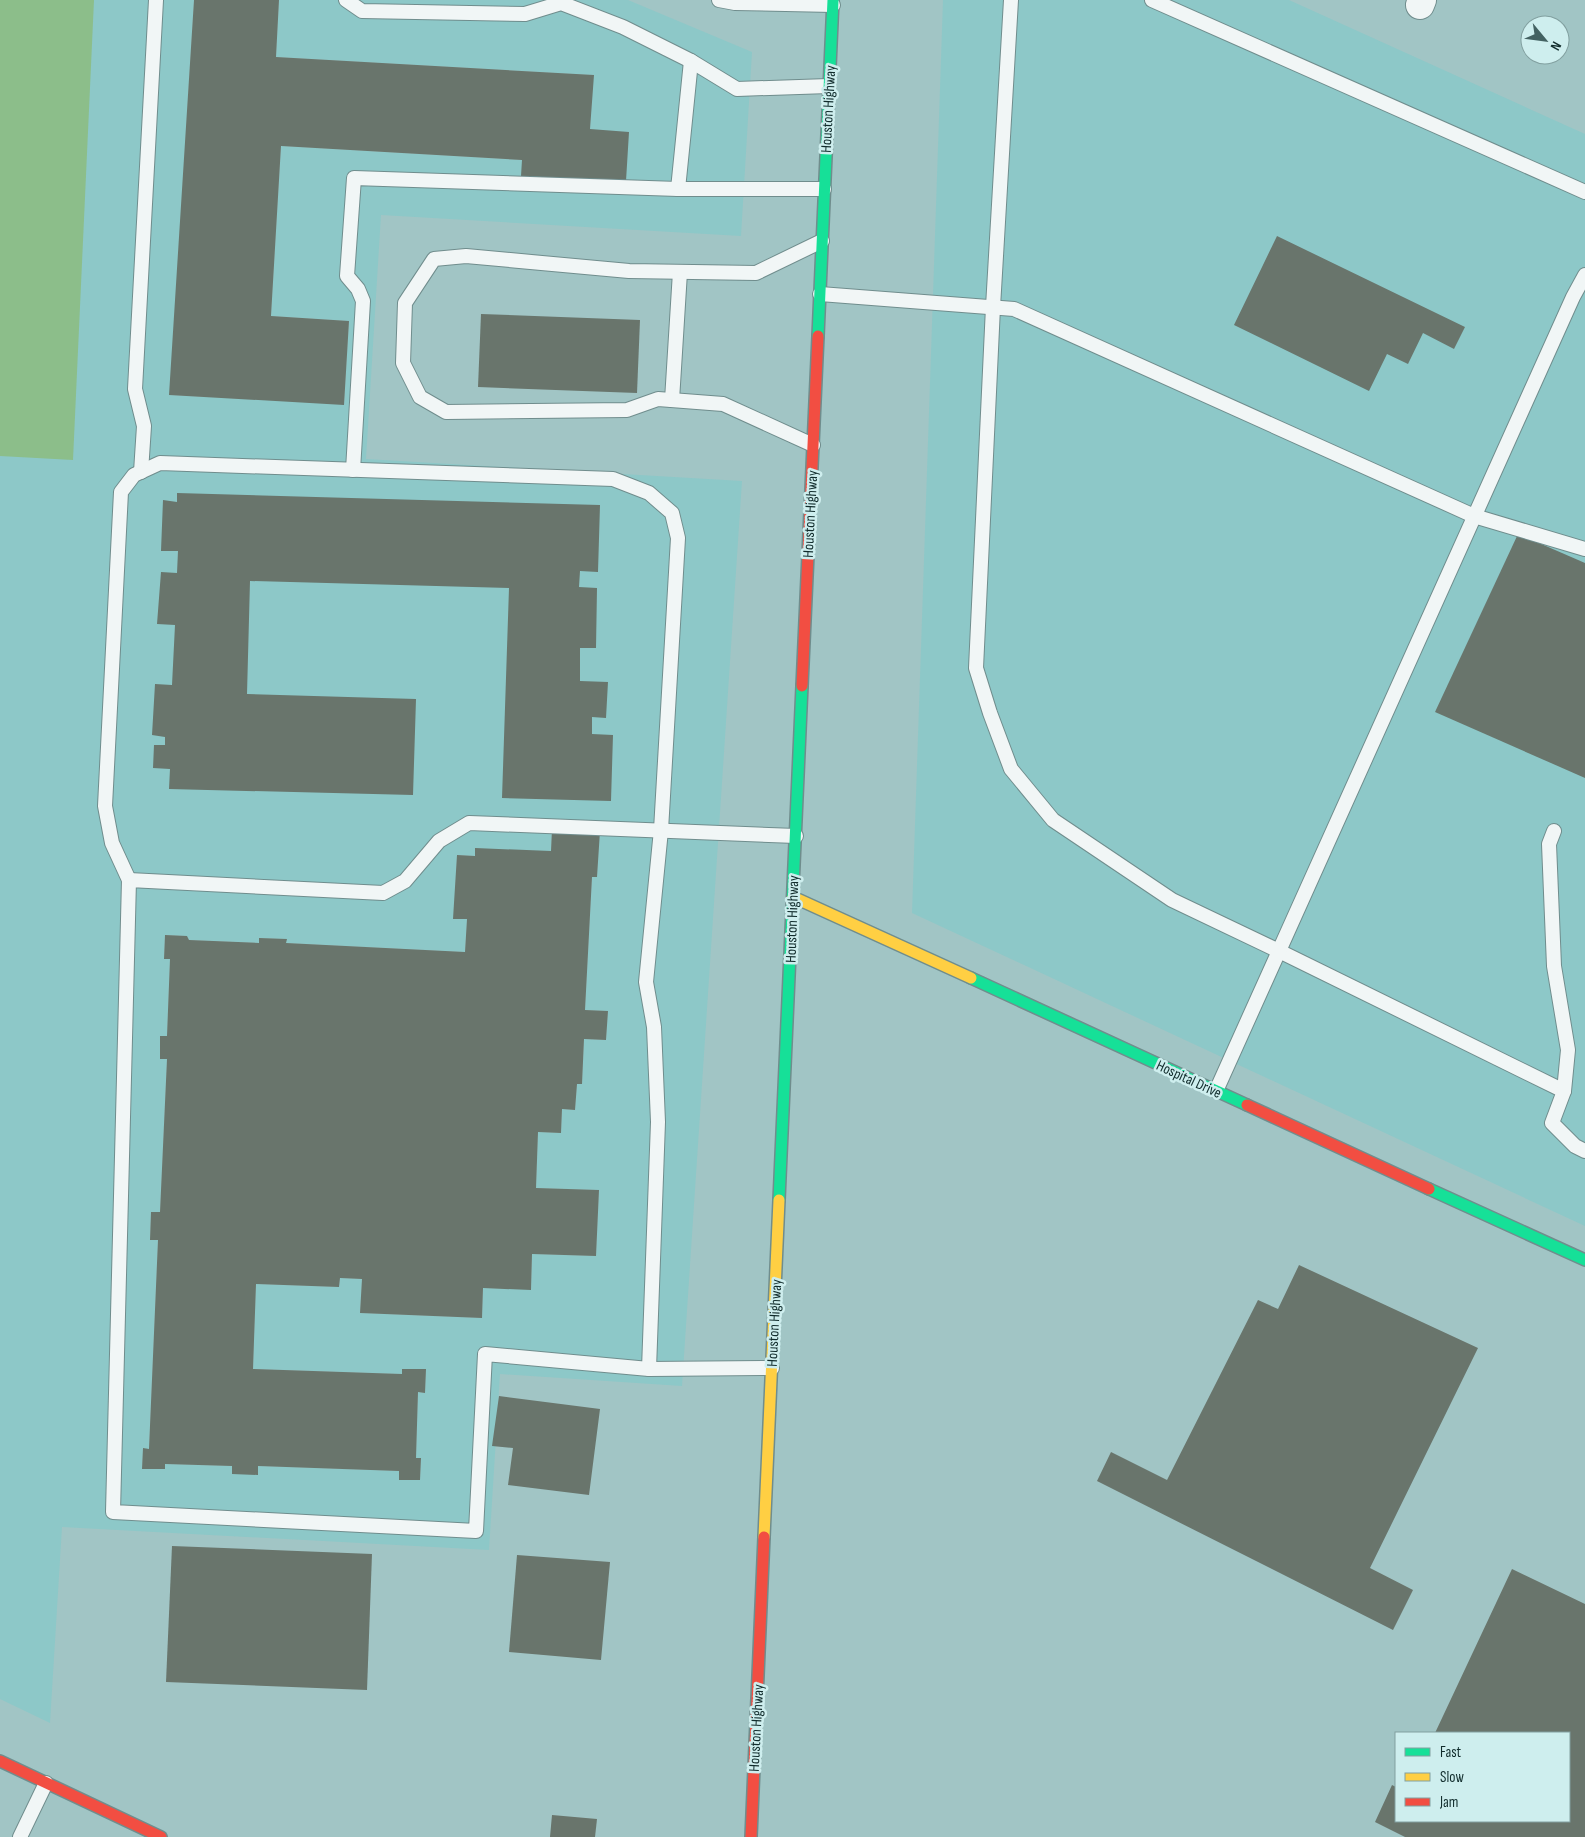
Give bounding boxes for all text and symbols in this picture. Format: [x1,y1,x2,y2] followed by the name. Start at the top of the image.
[1520,15,1570,65] north arrow
[1547,39,1565,53] text: N
[817,65,840,153] street label: Houston Highway
[799,470,822,558] street label: Houston Highway
[781,875,804,963] street label: Houston Highway
[1153,1056,1224,1103] street label: Hospital Drive
[763,1279,786,1367] street label: Houston Highway
[745,1684,768,1772] street label: Houston Highway
[1395,1732,1570,1822] legend
[1440,1743,1462,1762] text: Fast
[1440,1768,1464,1787] text: Slow
[1439,1793,1458,1812] text: Jam

